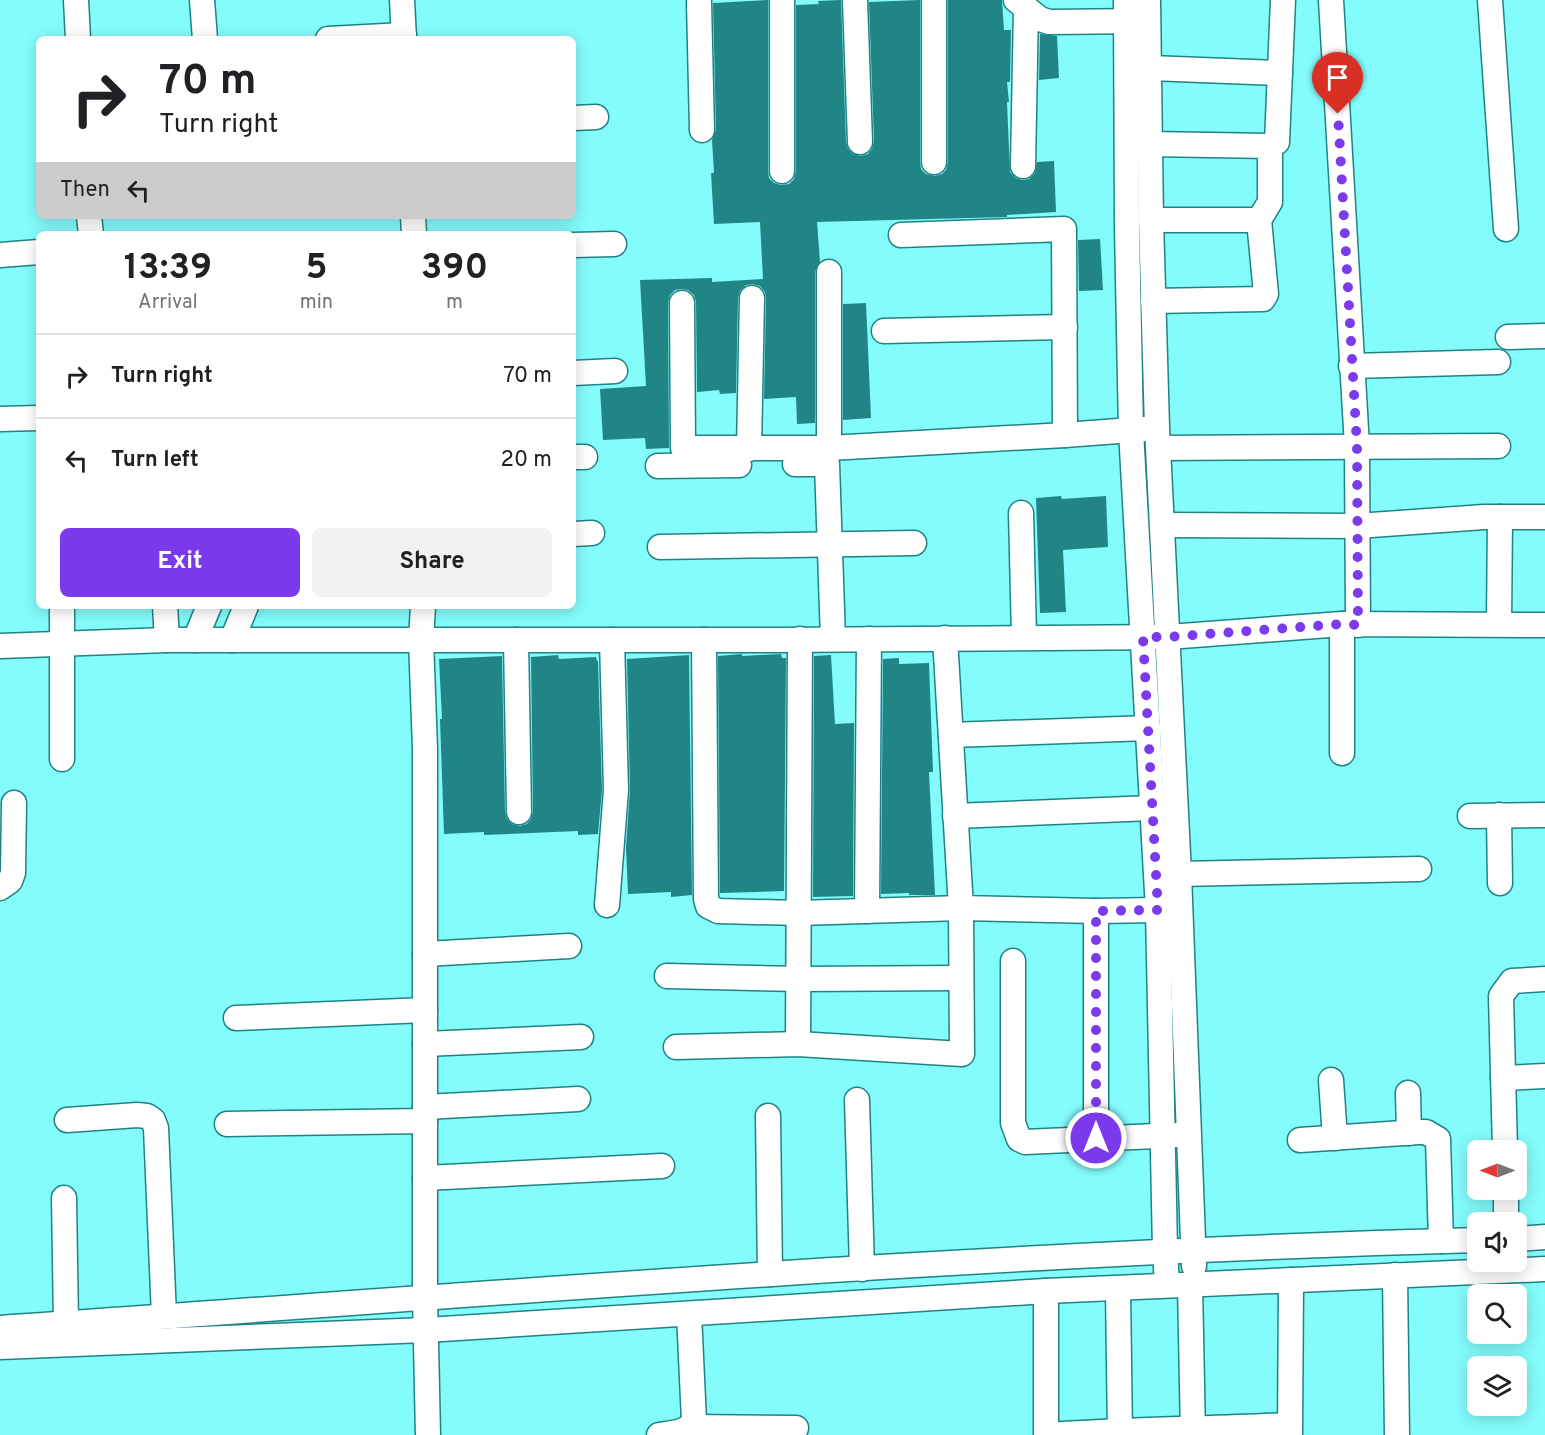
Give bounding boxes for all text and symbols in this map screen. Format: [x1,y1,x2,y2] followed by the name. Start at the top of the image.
[1312,52,1363,114] pin
[159,56,257,109] text: 70 m
[60,60,138,138] icon: right
[1321,61,1354,94] icon: arrive
[159,108,278,142] text: Turn right
[122,174,155,207] icon: left
[60,177,110,204] text: Then
[124,246,212,292] text: 13:39
[305,246,327,292] text: 5
[421,246,488,292] text: 390
[138,290,198,316] text: Arrival
[300,290,333,316] text: min
[446,290,463,316] text: m
[60,360,93,393] icon: right
[111,363,213,390] text: Turn right
[503,363,552,390] text: 70 m
[60,444,93,477] icon: left
[111,447,199,474] text: Turn left
[501,447,552,474] text: 20 m
[60,528,300,597] button: Exit
[312,528,552,597] button: Share
[1064,1106,1128,1170] position arrow
[1467,1140,1527,1200] north arrow
[1467,1140,1527,1416] map controls
[1467,1212,1527,1272] button: sound
[1467,1284,1527,1344] button: search
[1467,1356,1527,1416] button: layers

